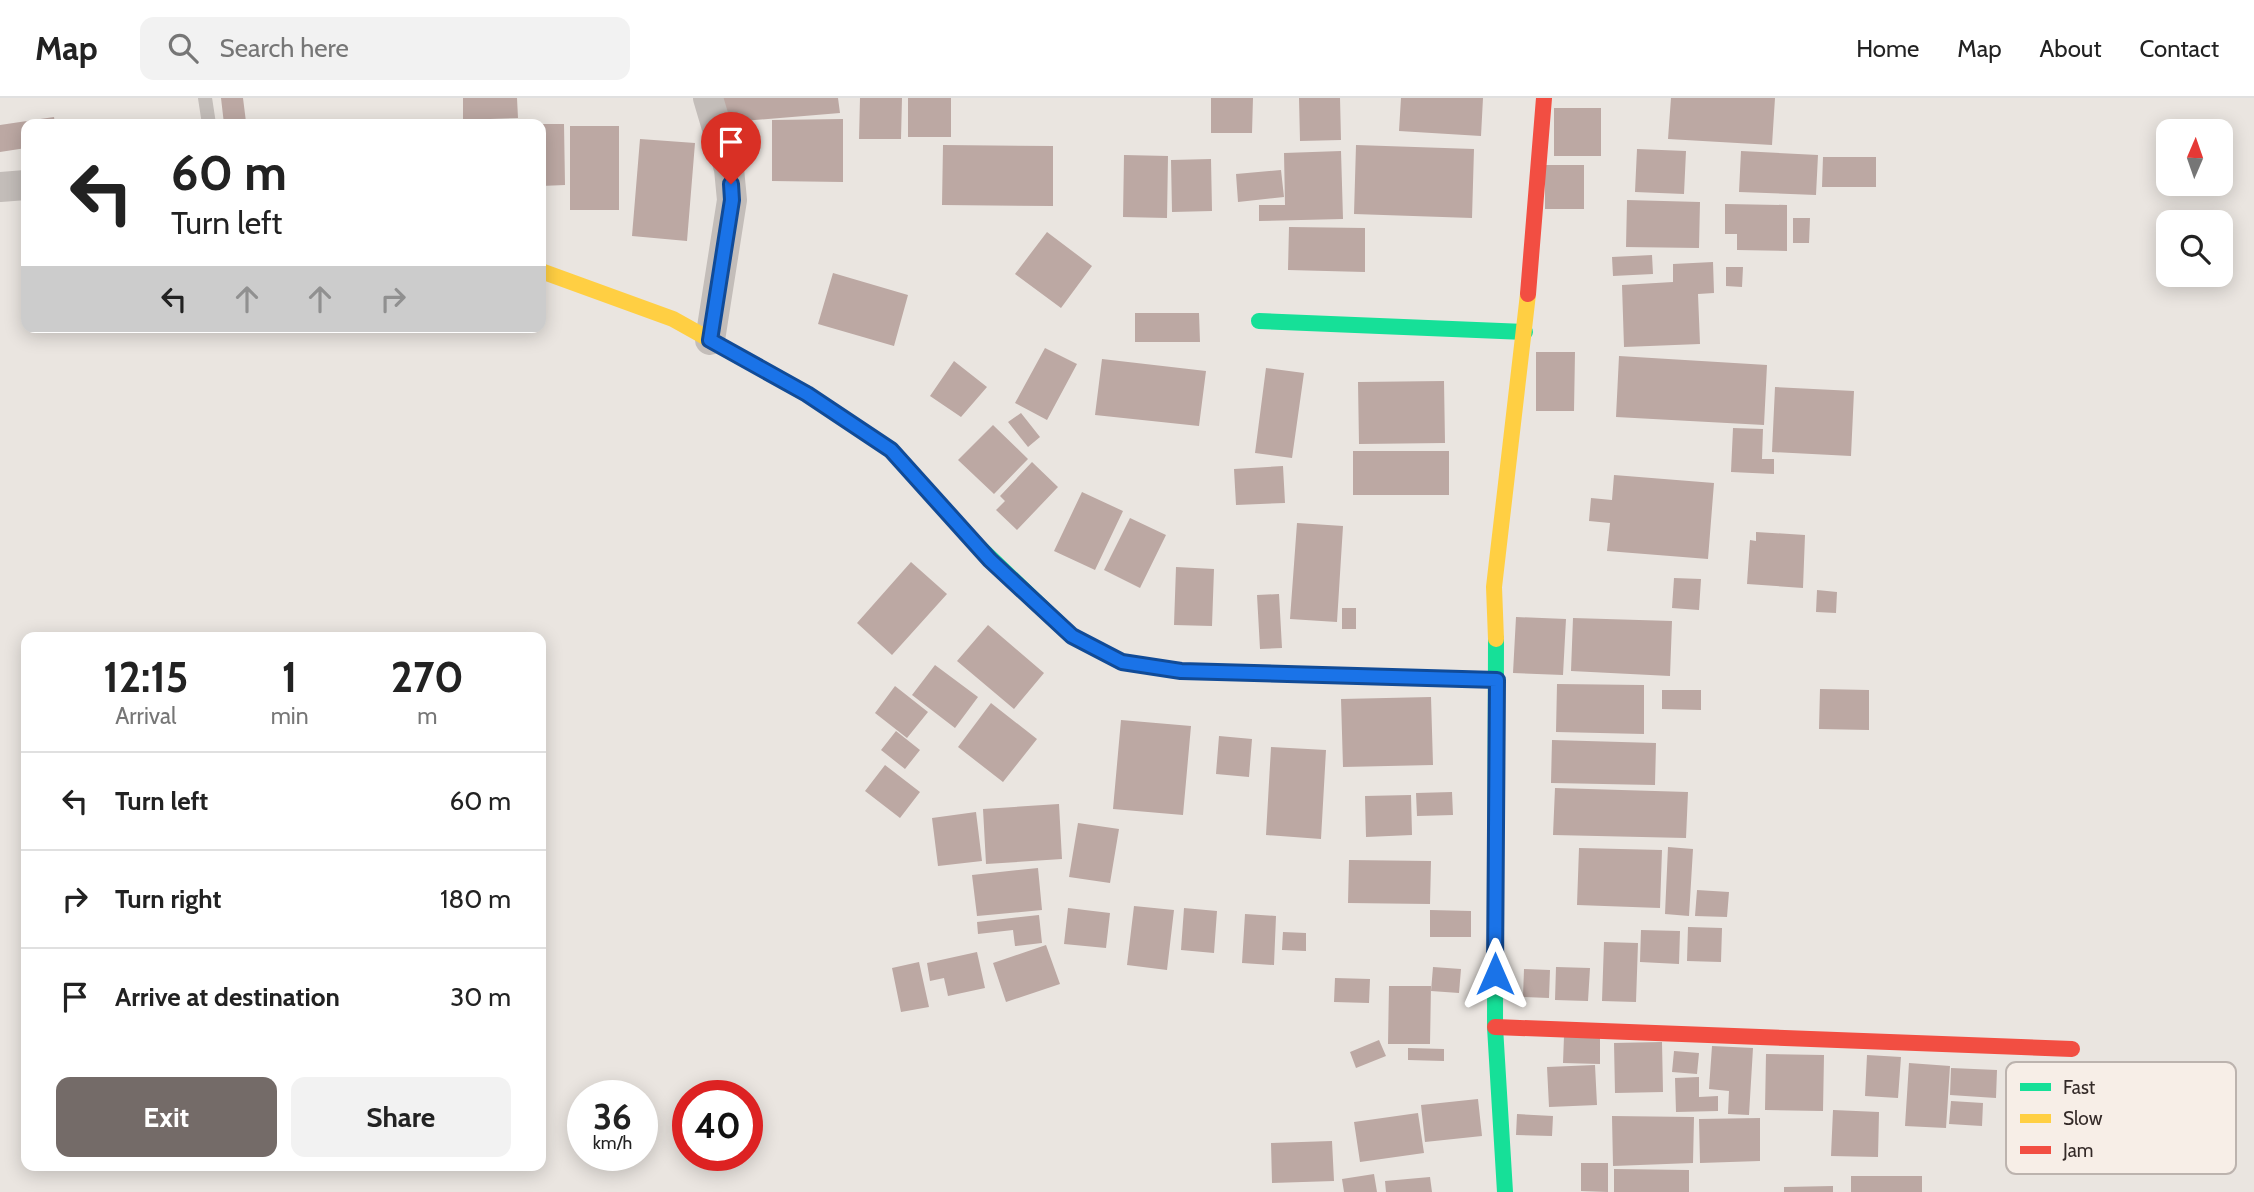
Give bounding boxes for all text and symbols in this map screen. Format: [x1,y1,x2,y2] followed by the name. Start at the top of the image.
[140,17,630,80] search box
[35,28,98,68] text: Map
[164,29,202,67] icon: search
[220,32,349,64] text: Search here
[1856,34,1919,63] text: Home
[1957,34,2002,63] text: Map
[2040,34,2102,63] text: About
[2140,34,2219,63] text: Contact
[701,112,761,184] pin
[2156,119,2233,196] north arrow
[2156,119,2233,287] map controls
[712,123,750,161] icon: arrive
[171,143,287,202] text: 60 m
[56,147,147,238] icon: left
[171,203,282,242] text: Turn left
[2156,210,2233,287] button: search
[155,280,193,318] icon: left
[228,280,266,318] icon: ahead
[301,280,339,318] icon: ahead
[374,280,412,318] icon: right
[103,651,188,703] text: 12:15
[282,651,297,703] text: 1
[391,651,464,703] text: 270
[115,702,176,730] text: Arrival
[271,702,309,730] text: min
[417,702,437,730] text: m
[56,782,94,820] icon: left
[115,785,208,817] text: Turn left
[449,785,511,817] text: 60 m
[56,880,94,918] icon: right
[115,883,221,915] text: Turn right
[440,883,511,915] text: 180 m
[1458,937,1532,1011] position arrow
[56,978,94,1016] icon: arrive
[115,981,340,1013] text: Arrive at destination
[450,981,511,1013] text: 30 m
[2006,1062,2236,1174] legend
[2063,1076,2096,1099] text: Fast
[56,1077,277,1157] button: Exit
[291,1077,511,1157] button: Share
[672,1080,763,1171] speed limit sign: 40
[593,1095,632,1138] text: 36
[2063,1107,2103,1130] text: Slow
[593,1132,632,1154] text: km/h
[2062,1139,2093,1162] text: Jam

